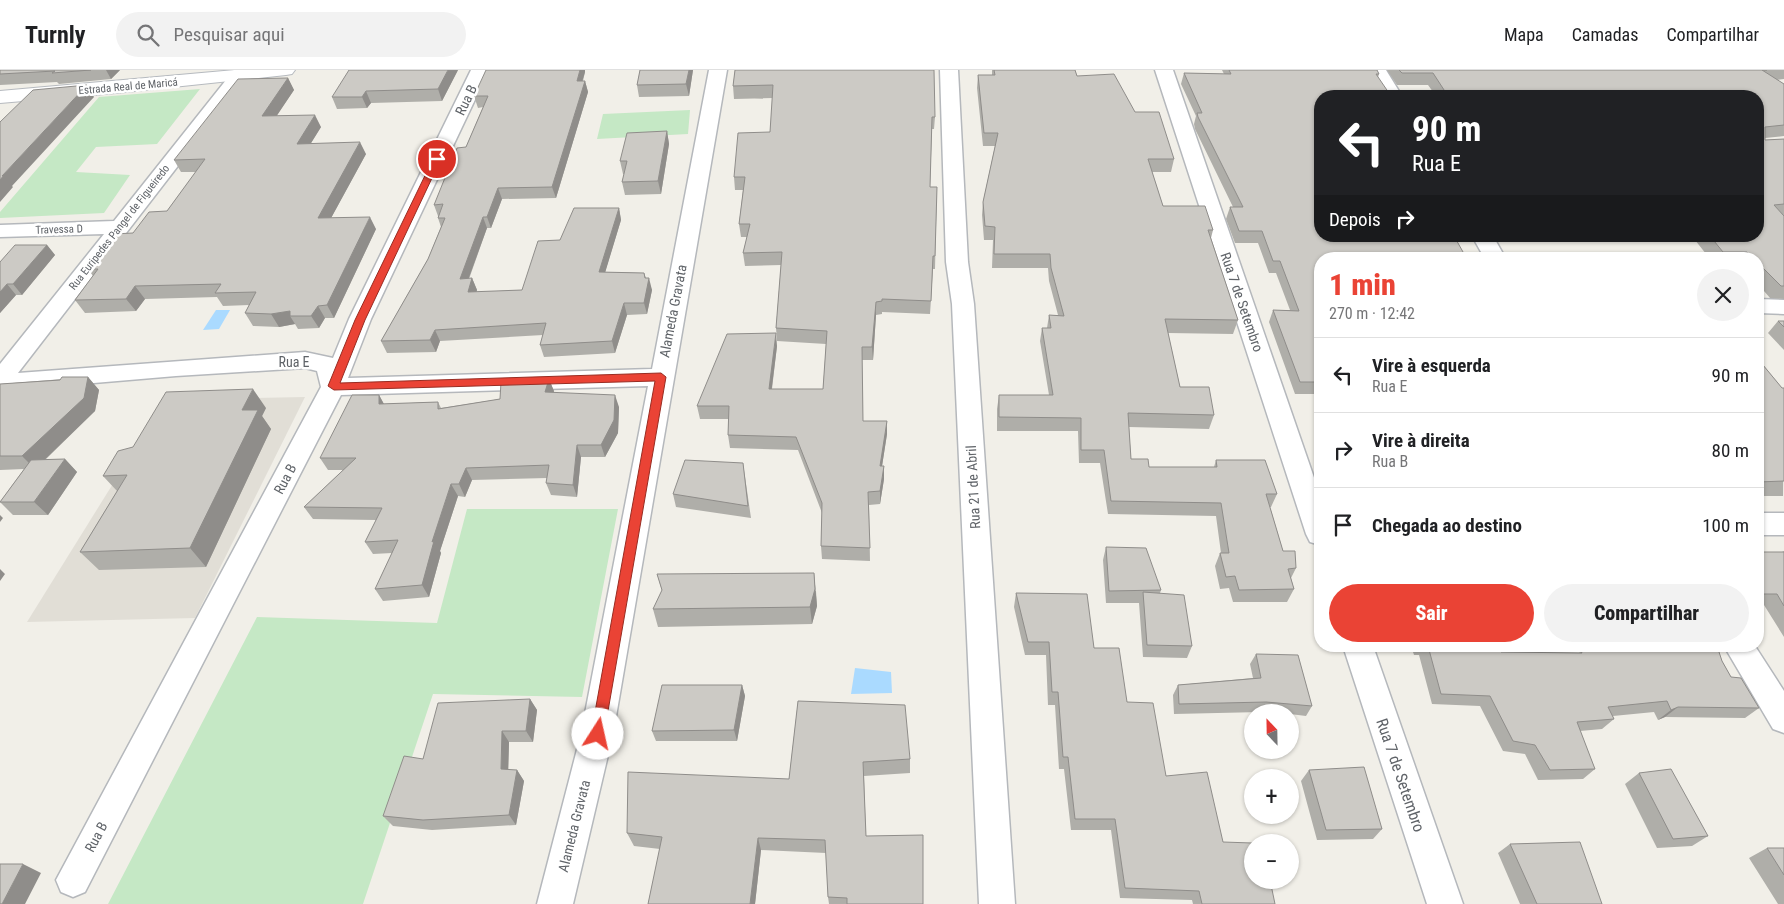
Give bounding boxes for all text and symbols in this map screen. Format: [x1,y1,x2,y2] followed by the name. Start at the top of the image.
[116,12,466,57] search box
[25,21,86,49] text: Turnly
[134,21,162,49] icon: search
[174,23,285,46] text: Pesquisar aqui
[1504,24,1544,45] text: Mapa
[1572,24,1638,45] text: Camadas
[1666,24,1759,45] text: Compartilhar
[78,76,178,97] street label: Estrada Real de Maricá
[452,82,480,118] street label: Rua B
[1412,109,1481,150] text: 90 m
[1329,110,1394,175] icon: left
[416,138,458,180] pin
[423,145,451,173] icon: arrive
[1412,151,1461,176] text: Rua E
[66,162,173,292] street label: Rua Euripedes Pangel de Figueiredo
[1391,205,1419,233] icon: right
[1329,208,1381,231] text: Depois
[35,222,83,237] street label: Travessa D
[1217,250,1267,354] street label: Rua 7 de Setembro
[656,263,690,359] street label: Alameda Gravata
[1329,267,1396,302] text: 1 min
[1697,269,1749,321] button: close
[1329,304,1415,323] text: 270 m · 12:42
[278,354,310,370] street label: Rua E
[1372,354,1491,377] text: Vire à esquerda
[1329,361,1357,389] icon: left
[1712,364,1749,387] text: 90 m
[1372,377,1408,396] text: Rua E
[1372,429,1470,452] text: Vire à direita
[1329,436,1357,464] icon: right
[1712,439,1749,462] text: 80 m
[963,445,983,529] street label: Rua 21 de Abril
[1372,452,1408,471] text: Rua B
[270,461,300,497] street label: Rua B
[1329,511,1357,539] icon: arrive
[1372,514,1522,537] text: Chegada ao destino
[1702,514,1749,537] text: 100 m
[1329,584,1534,642] button: Sair
[1544,584,1749,642] button: Compartilhar
[1244,704,1299,759] north arrow
[1244,704,1299,889] map controls
[571,707,623,759] position arrow
[1372,716,1429,834] street label: Rua 7 de Setembro
[1244,769,1299,824] button: +
[555,778,593,874] street label: Alameda Gravata
[81,819,111,855] street label: Rua B
[1244,834,1299,889] button: −

